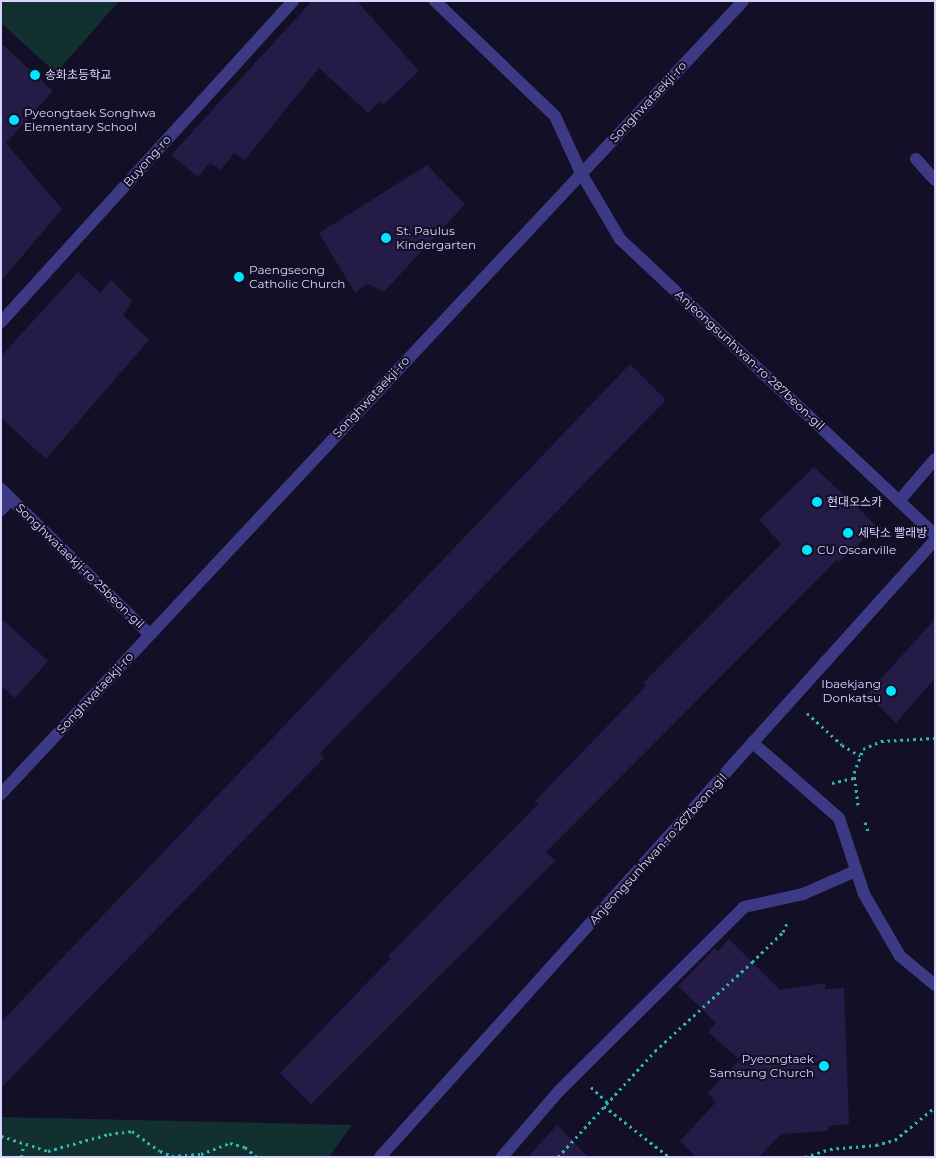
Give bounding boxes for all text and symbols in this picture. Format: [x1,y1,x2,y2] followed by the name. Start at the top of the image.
[607,58,689,146] street label: Songhwataekji-ro
[45,68,111,82] place label: 송화초등학교
[29,69,41,81] marker: 송화초등학교
[24,106,156,134] place label: Pyeongtaek Songhwa Elementary School
[8,114,20,126] marker: Pyeongtaek Songhwa Elementary School
[120,132,174,190] street label: Buyong-ro
[396,224,476,252] place label: St. Paulus Kindergarten
[380,232,392,244] marker: St. Paulus Kindergarten
[249,263,345,291] place label: Paengseong Catholic Church
[233,271,245,283] marker: Paengseong Catholic Church
[673,287,827,433] street label: Anjeongsunhwan-ro 287beon-gil
[330,353,412,441] street label: Songhwataekji-ro
[827,495,882,509] place label: 현대오스카
[811,496,823,508] marker: 현대오스카
[13,501,147,631] street label: Songhwataekji-ro 25beon-gil
[858,526,927,540] place label: 세탁소 빨래방
[842,527,854,539] marker: 세탁소 빨래방
[817,543,896,557] place label: CU Oscarville
[801,544,813,556] marker: CU Oscarville
[54,649,136,737] street label: Songhwataekji-ro
[821,677,881,705] place label: Ibaekjang Donkatsu
[885,685,897,697] marker: Ibaekjang Donkatsu
[586,771,730,927] street label: Anjeongsunhwan-ro 267beon-gil
[709,1052,814,1080] place label: Pyeongtaek Samsung Church
[818,1060,830,1072] marker: Pyeongtaek Samsung Church

